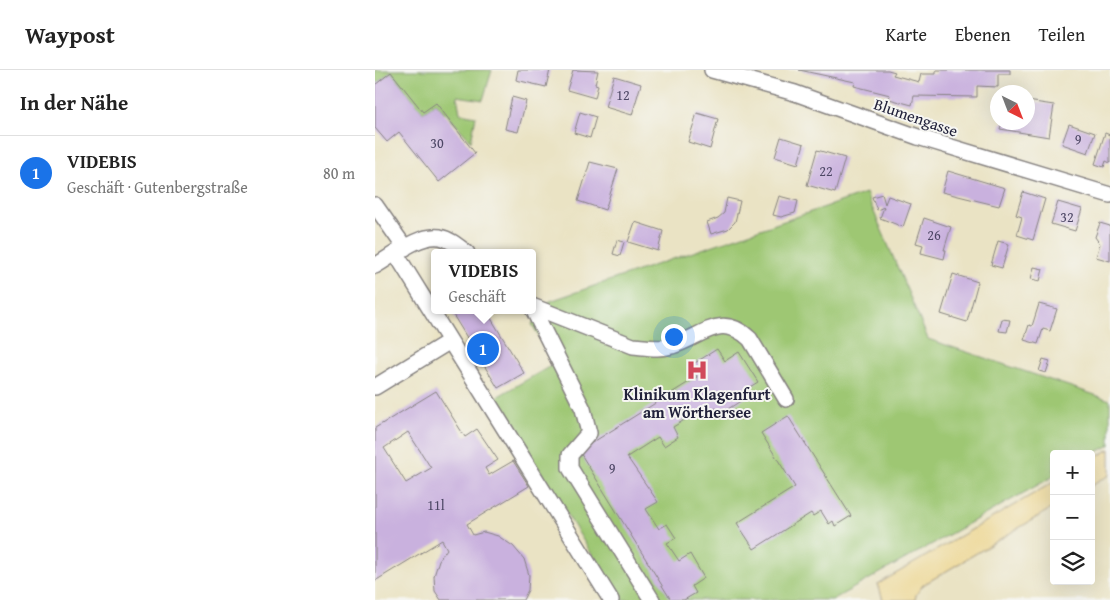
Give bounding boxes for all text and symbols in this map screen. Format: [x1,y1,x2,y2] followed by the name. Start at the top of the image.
[25,17,115,52] text: Waypost
[886,21,927,48] text: Karte
[955,21,1011,48] text: Ebenen
[1039,21,1085,48] text: Teilen
[616,85,630,105] house number: 12
[990,85,1035,130] north arrow
[20,87,128,118] text: In der Nähe
[871,91,961,143] street label: Blumengasse
[1075,129,1082,149] house number: 9
[430,133,444,153] house number: 30
[67,147,137,175] text: VIDEBIS
[32,161,40,185] text: 1
[323,161,355,185] text: 80 m
[819,161,833,181] house number: 22
[67,175,248,199] text: Geschäft · Gutenbergstraße
[1060,207,1074,227] house number: 32
[927,225,941,245] house number: 26
[431,249,536,314] popup
[449,256,518,284] text: VIDEBIS
[449,284,506,308] text: Geschäft
[661,324,687,350] your location
[467,330,499,368] pin: 1
[684,357,710,383] hospital icon: Klinikum Klagenfurt am Wörthersee
[623,382,771,424] place label: Klinikum Klagenfurt am Wörthersee
[1050,450,1095,585] map controls
[1050,450,1095,495] button: +
[609,458,616,478] house number: 9
[427,495,445,515] house number: 11l
[1050,495,1095,540] button: −
[1050,540,1095,585] button: layers

